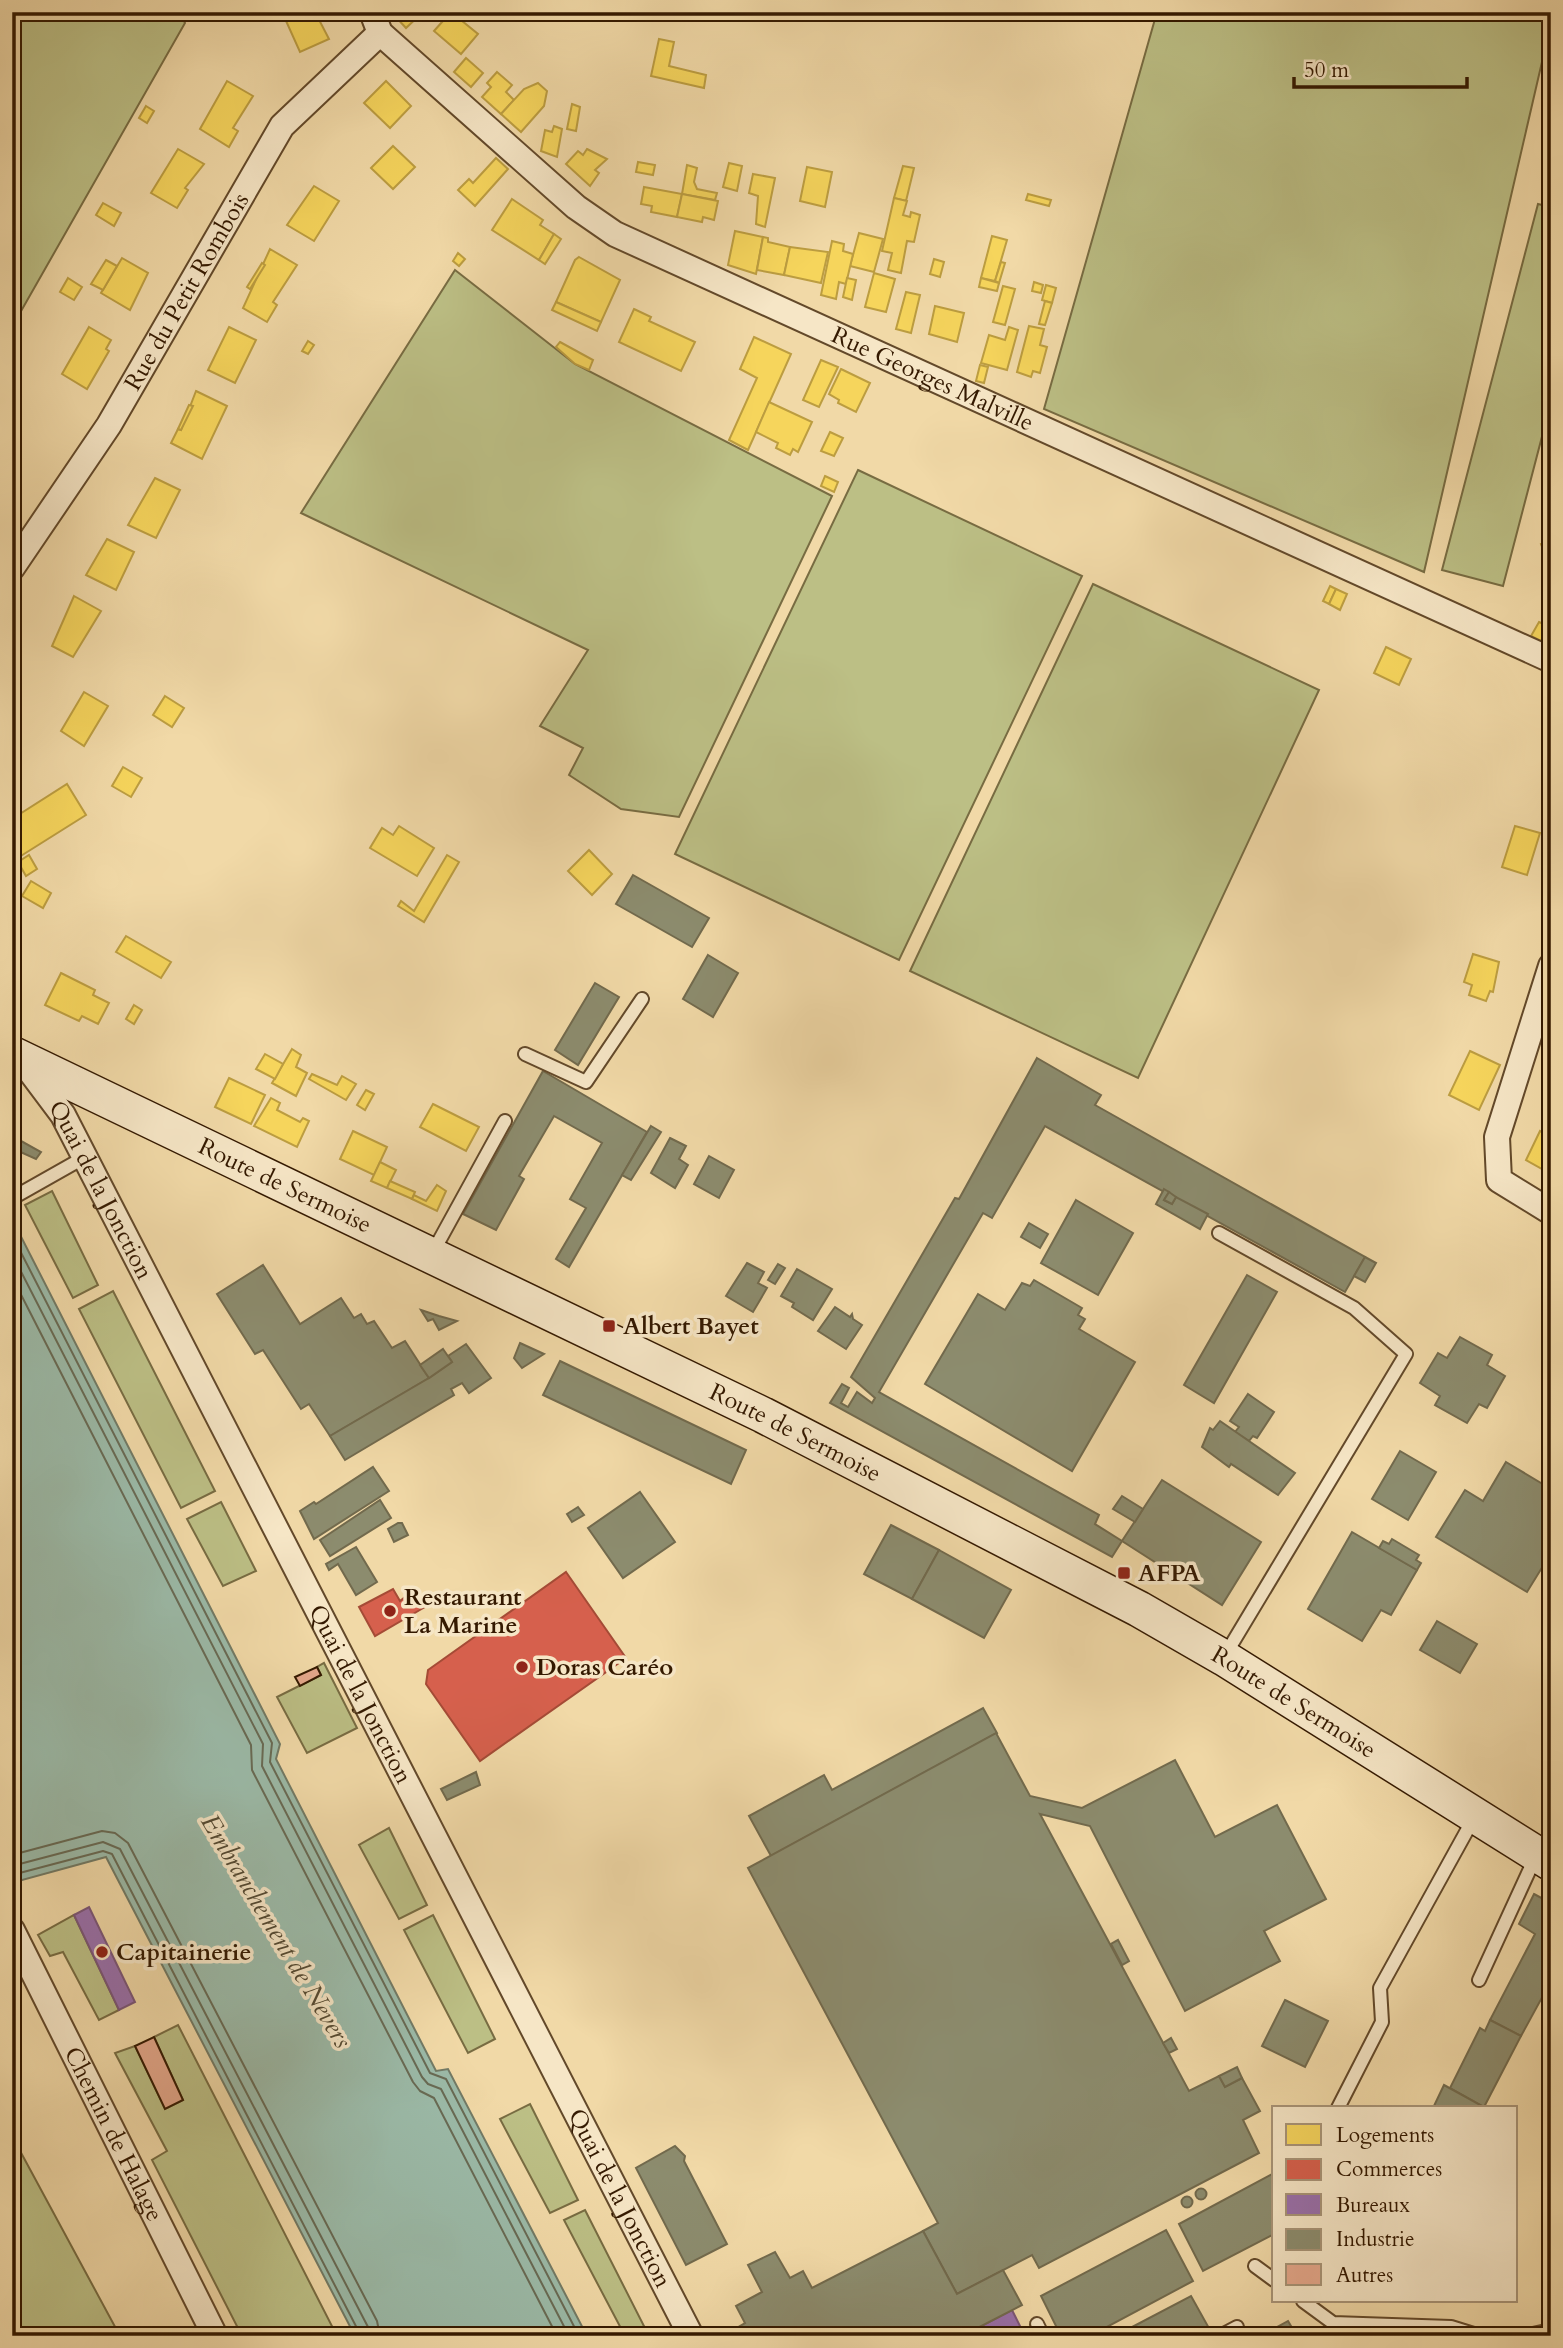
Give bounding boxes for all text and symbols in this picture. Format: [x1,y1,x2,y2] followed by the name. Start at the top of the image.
[1294,46,1467,90] scale bar
[1304,56,1349,85] text: 50 m
[116,187,257,397] street label: Rue du Petit Rombois
[826,319,1039,439] street label: Rue Georges Malville
[41,1094,161,1285] street label: Quai de la Jonction
[193,1130,377,1241] street label: Route de Sermoise
[623,1310,759,1343] place label: Albert Bayet
[601,1318,617,1334] marker: Albert Bayet
[704,1376,887,1490] street label: Route de Sermoise
[1138,1557,1200,1590] place label: AFPA
[1116,1565,1132,1581] marker: AFPA
[404,1581,522,1642] place label: Restaurant La Marine
[301,1599,420,1790] street label: Quai de la Jonction
[382,1603,398,1619] marker: Restaurant La Marine
[1205,1638,1382,1766] street label: Route de Sermoise
[536,1651,673,1684] place label: Doras Caréo
[514,1659,530,1675] marker: Doras Caréo
[193,1808,360,2055] water label: Embranchement de Nevers
[116,1936,251,1969] place label: Capitainerie
[94,1944,110,1960] marker: Capitainerie
[56,2041,171,2227] street label: Chemin de Halage
[560,2103,680,2294] street label: Quai de la Jonction
[1272,2106,1518,2302] legend
[1336,2121,1434,2150] text: Logements
[1336,2155,1442,2184] text: Commerces
[1336,2191,1411,2220] text: Bureaux
[1336,2225,1415,2254] text: Industrie
[1336,2261,1393,2290] text: Autres

